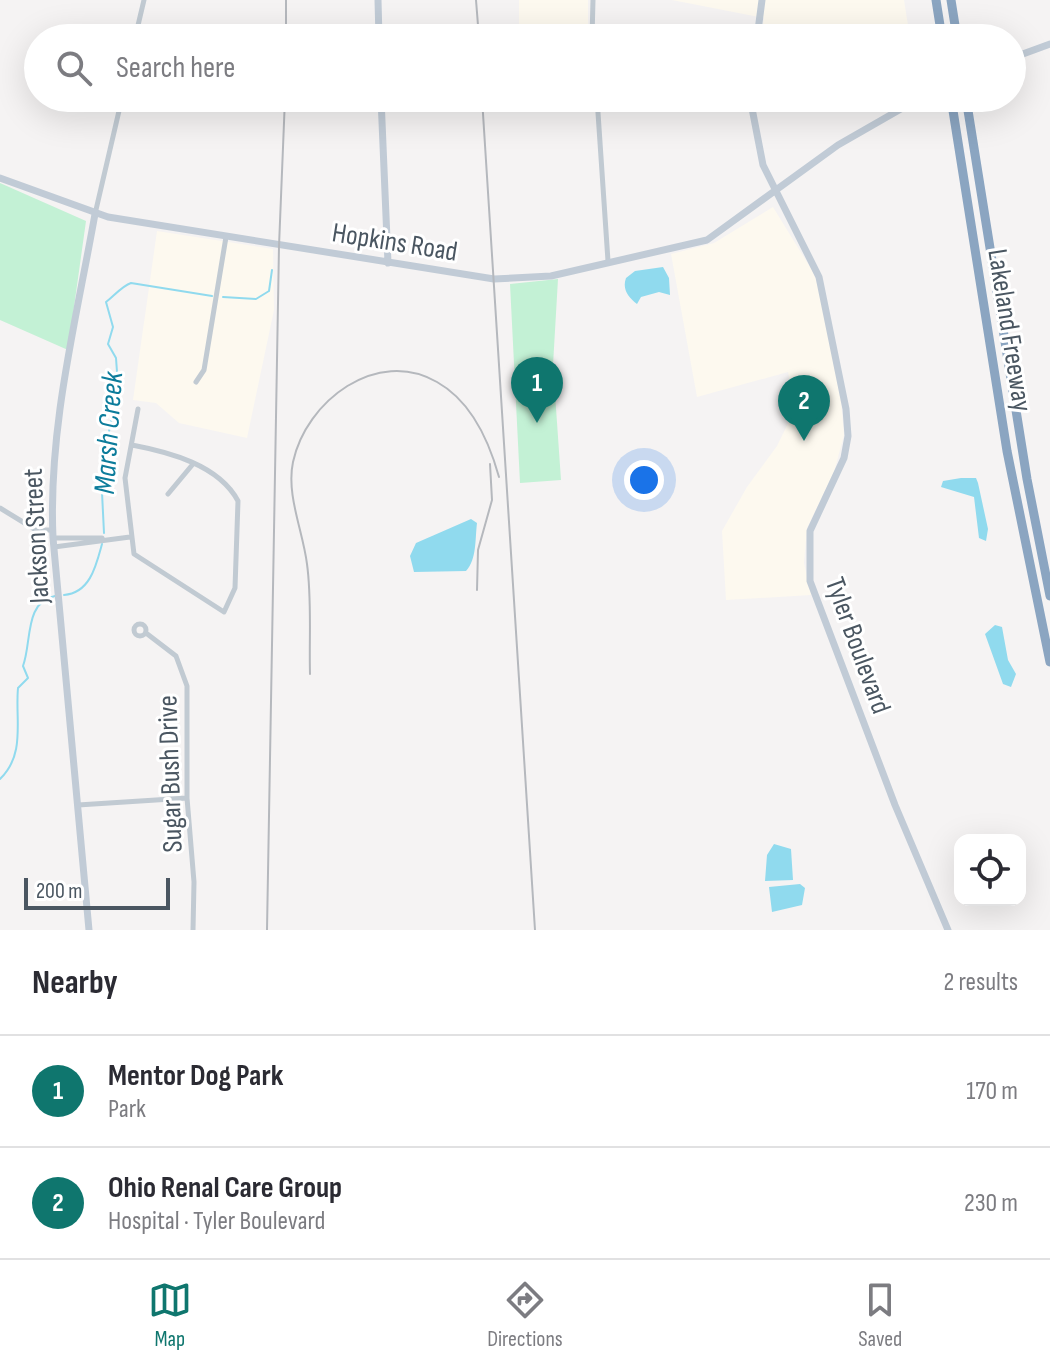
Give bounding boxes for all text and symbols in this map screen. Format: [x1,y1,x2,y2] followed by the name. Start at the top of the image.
[24,24,1026,112] search box
[52,46,96,90] icon: search
[116,50,235,86] text: Search here
[330,216,460,269] street label: Hopkins Road
[980,247,1039,414] street label: Lakeland Freeway
[511,357,563,423] pin: 1
[87,370,131,495] water label: Marsh Creek
[778,375,830,441] pin: 2
[624,460,664,500] your location
[16,468,57,605] street label: Jackson Street
[818,573,897,718] street label: Tyler Boulevard
[151,695,190,853] street label: Sugar Bush Drive
[954,834,1026,906] map controls
[954,834,1026,906] button: locate
[24,874,170,910] scale bar
[36,878,82,905] text: 200 m
[32,962,118,1003] text: Nearby
[944,967,1018,998] text: 2 results
[108,1058,283,1094] text: Mentor Dog Park
[53,1076,63,1107] text: 1
[966,1076,1018,1107] text: 170 m
[108,1094,146,1125] text: Park
[108,1170,342,1206] text: Ohio Renal Care Group
[52,1188,64,1219] text: 2
[964,1188,1018,1219] text: 230 m
[108,1206,325,1237] text: Hospital · Tyler Boulevard
[148,1278,192,1353] tab: Map
[487,1278,563,1353] tab: Directions
[858,1278,902,1353] tab: Saved

